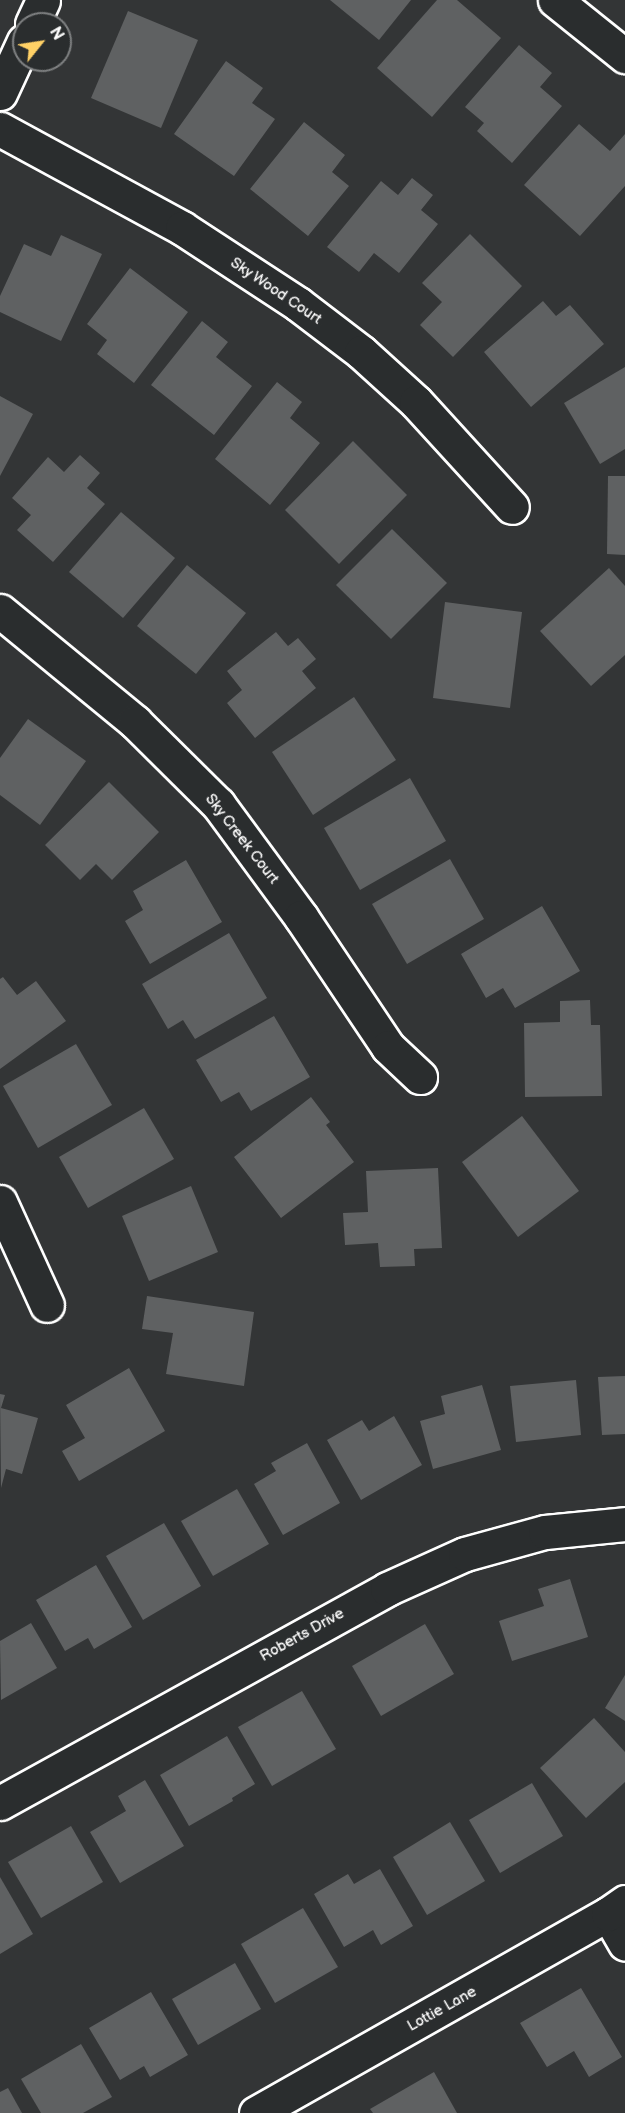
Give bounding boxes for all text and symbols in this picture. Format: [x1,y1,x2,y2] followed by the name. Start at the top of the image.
[12,12,72,72] north arrow
[45,24,68,44] text: N
[226,253,326,329] street label: Sky Wood Court
[201,790,283,888] street label: Sky Creek Court
[257,1605,347,1665] street label: Roberts Drive
[404,1983,480,2035] street label: Lottie Lane

